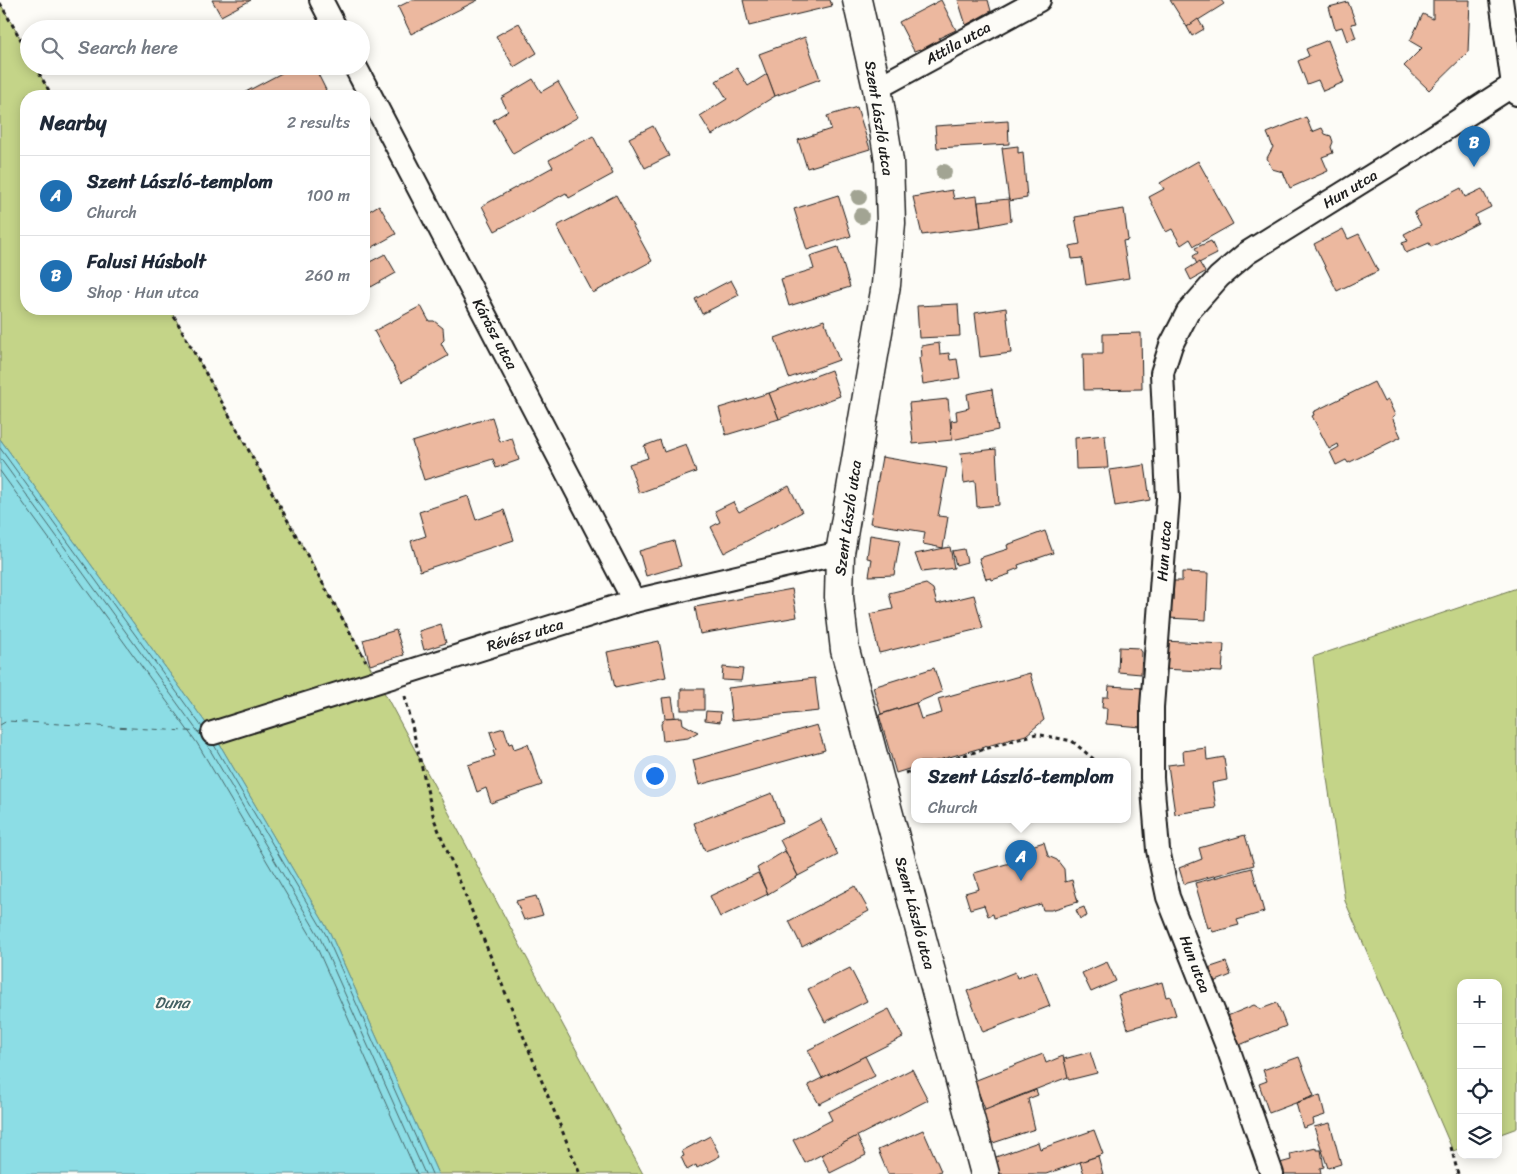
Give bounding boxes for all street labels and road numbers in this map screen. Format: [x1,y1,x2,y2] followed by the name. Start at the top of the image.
[919,14,996,72] street label: Attila utca
[857,59,901,178] street label: Szent László utca
[1317,162,1383,216] street label: Hun utca
[465,294,525,375] street label: Kárász utca
[827,458,869,577] street label: Szent László utca
[1149,520,1179,582] street label: Hun utca
[483,611,567,659] street label: Révész utca
[887,854,943,973] street label: Szent László utca
[1172,931,1218,997] street label: Hun utca

